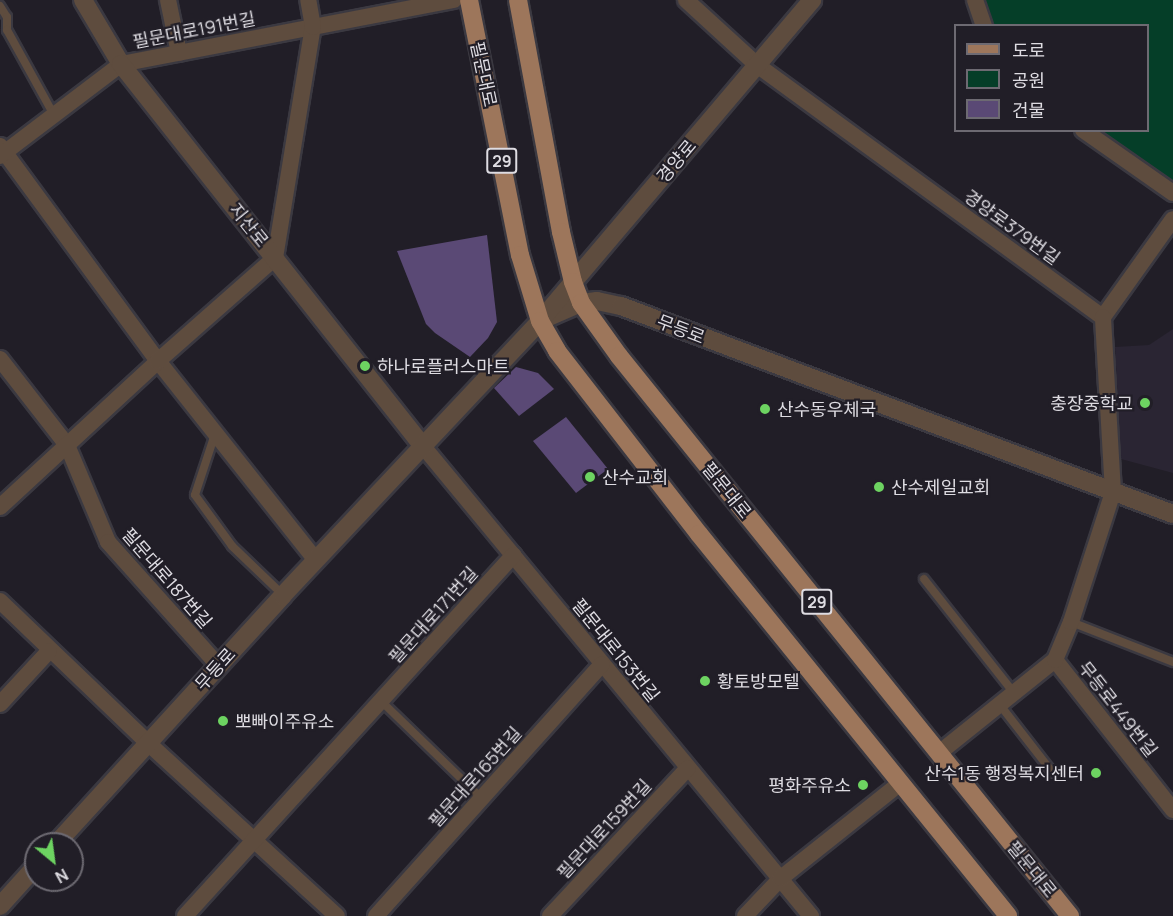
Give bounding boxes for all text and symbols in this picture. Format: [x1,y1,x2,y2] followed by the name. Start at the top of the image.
[131,8,257,52] street label: 필문대로191번길
[954,24,1149,132] legend
[1012,38,1045,62] text: 도로
[467,39,501,109] street label: 필문대로
[1012,68,1045,92] text: 공원
[1012,98,1045,122] text: 건물
[652,135,700,187] street label: 경양로
[486,148,518,174] road number: 29
[960,185,1064,269] street label: 경양로379번길
[225,199,273,251] street label: 지산로
[654,310,708,348] street label: 무등로
[377,355,509,377] place label: 하나로플러스마트
[358,359,372,373] marker: 하나로플러스마트
[1050,392,1133,414] place label: 충장중학교
[1138,396,1152,410] marker: 충장중학교
[777,398,876,420] place label: 산수동우체국
[758,402,772,416] marker: 산수동우체국
[698,457,756,523] street label: 필문대로
[602,466,668,488] place label: 산수교회
[583,470,597,484] marker: 산수교회
[891,476,990,498] place label: 산수제일교회
[872,480,886,494] marker: 산수제일교회
[118,523,216,633] street label: 필문대로187번길
[384,562,482,668] street label: 필문대로171번길
[800,589,834,615] road number: 29
[568,594,664,706] street label: 필문대로153번길
[190,643,240,695] street label: 무등로
[1074,657,1162,761] street label: 무등로449번길
[717,670,800,692] place label: 황토방모텔
[698,674,712,688] marker: 황토방모텔
[235,710,334,732] place label: 뽀빠이주유소
[216,714,230,728] marker: 뽀빠이주유소
[424,722,526,832] street label: 필문대로165번길
[924,762,1084,784] place label: 산수1동 행정복지센터
[1089,766,1103,780] marker: 산수1동 행정복지센터
[768,774,851,796] place label: 평화주유소
[552,775,656,883] street label: 필문대로159번길
[856,778,870,792] marker: 평화주유소
[24,832,84,892] north arrow
[1003,836,1061,902] street label: 필문대로
[51,864,72,888] text: N

